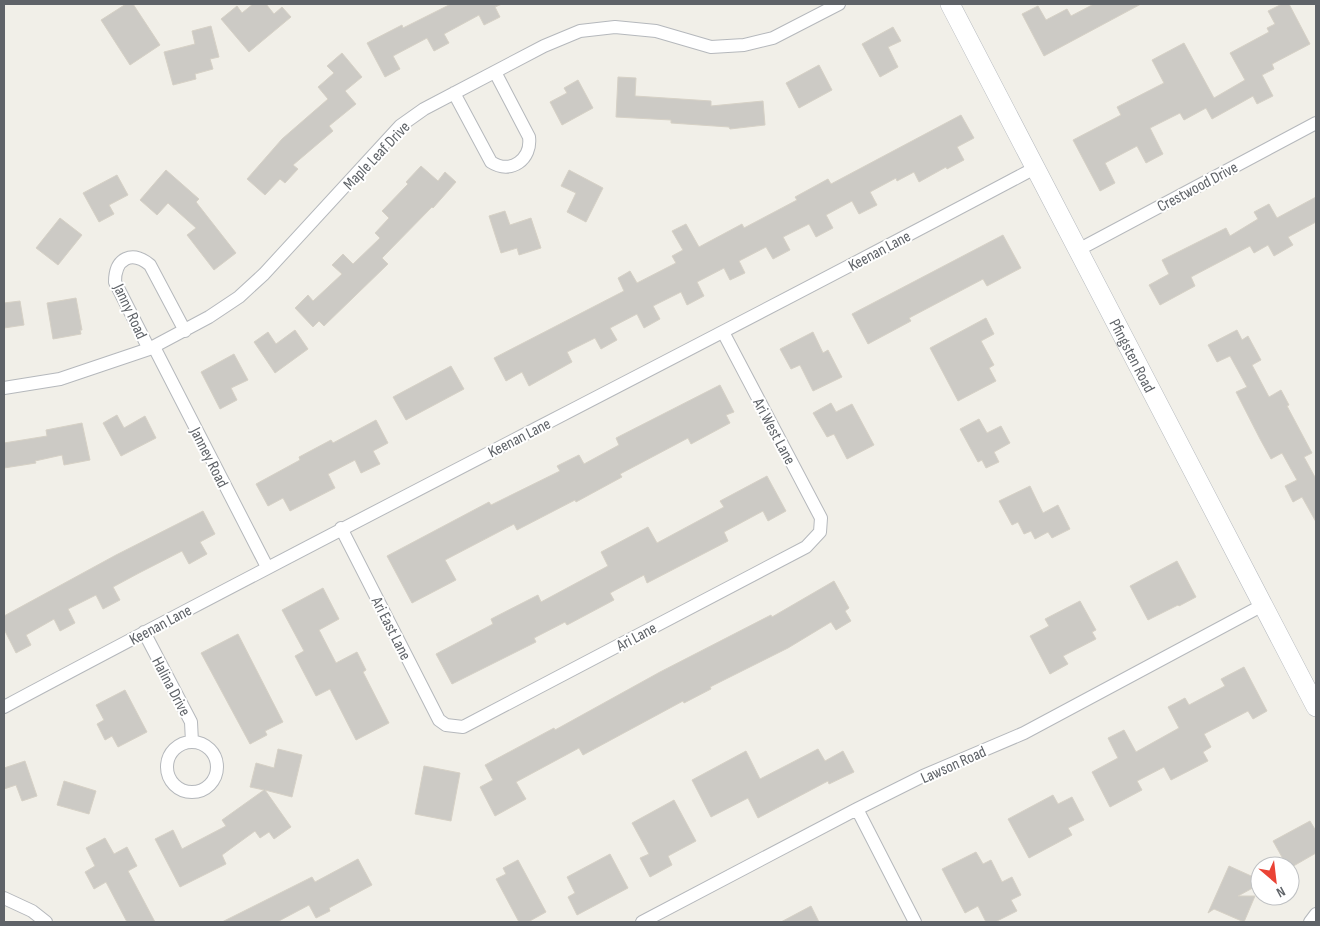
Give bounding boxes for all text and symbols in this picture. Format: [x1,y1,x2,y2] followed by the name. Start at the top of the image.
[340,118,414,194] street label: Maple Leaf Drive
[1154,158,1241,216] street label: Crestwood Drive
[845,227,914,276] street label: Keenan Lane
[108,280,151,342] street label: Janny Road
[1105,316,1158,396] street label: Pfingsten Road
[748,394,799,468] street label: Ari West Lane
[485,415,554,462] street label: Keenan Lane
[185,424,232,491] street label: Janney Road
[366,593,415,663] street label: Ari East Lane
[126,601,195,650] street label: Keenan Lane
[613,619,660,656] street label: Ari Lane
[147,654,194,719] street label: Halina Drive
[918,743,989,788] street label: Lawson Road
[1250,856,1300,906] north arrow
[1274,883,1288,901] text: N

